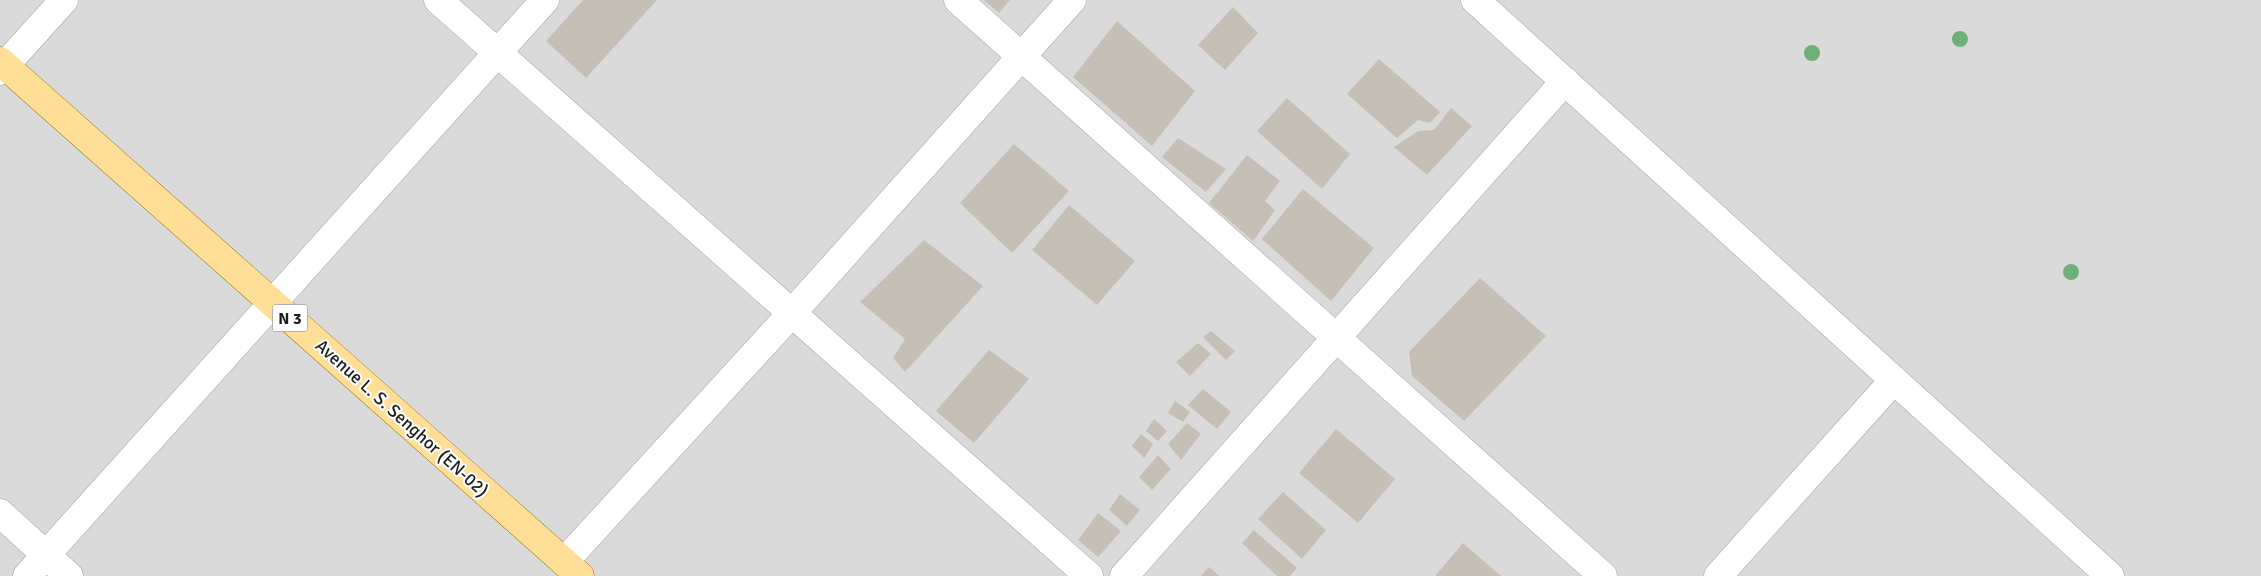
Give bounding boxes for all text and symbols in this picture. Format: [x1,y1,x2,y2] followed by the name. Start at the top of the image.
[272,304,308,332] road number: N 3
[311,335,493,501] street label: Avenue L. S. Senghor (EN-02)

